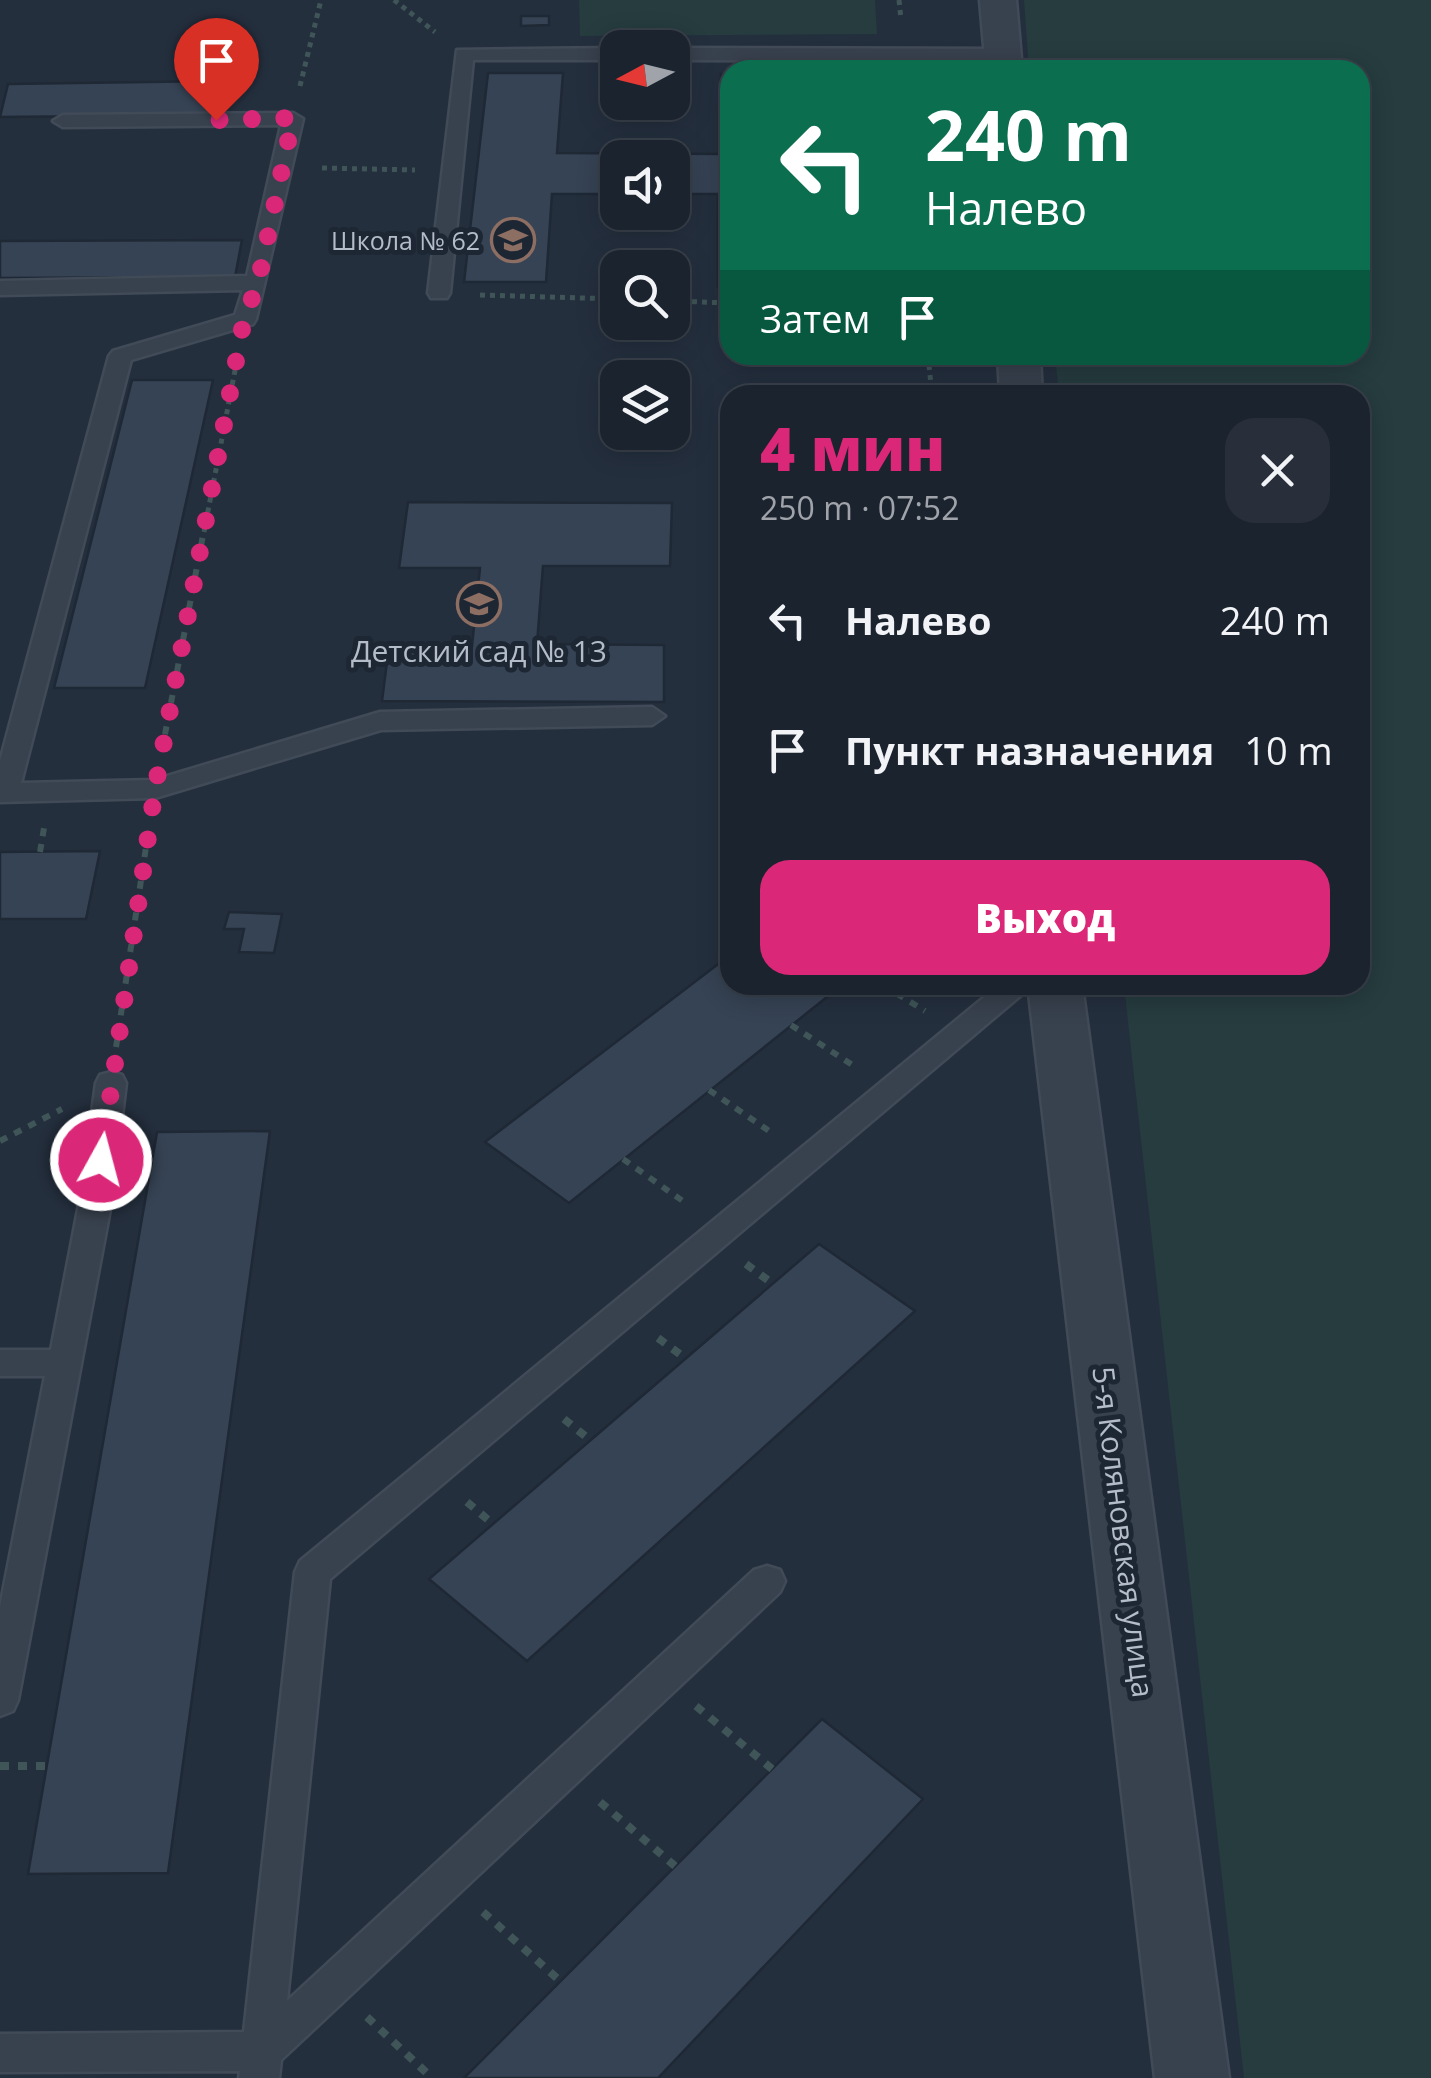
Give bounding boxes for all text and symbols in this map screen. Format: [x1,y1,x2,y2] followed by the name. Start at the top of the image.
[174,18,259,121] pin
[600,30,690,120] north arrow
[600,30,690,450] map controls
[189,33,244,88] icon: arrive
[925,86,1132,182] text: 240 m
[760,100,890,230] icon: left
[600,140,690,230] button: sound
[925,177,1087,238] text: Налево
[490,217,536,263] school or university icon: Школа № 62
[331,223,480,257] place label: Школа № 62
[600,250,690,340] button: search
[890,290,945,345] icon: arrive
[760,292,870,344] text: Затем
[600,360,690,450] button: layers
[760,407,945,489] text: 4 мин
[1225,418,1330,523] button: close
[760,486,959,529] text: 250 m · 07:52
[456,581,502,627] school or university icon: Детский сад № 13
[760,593,815,648] icon: left
[845,594,991,646] text: Налево
[1220,594,1330,646] text: 240 m
[351,630,607,671] place label: Детский сад № 13
[760,723,815,778] icon: arrive
[845,724,1214,776] text: Пункт назначения
[1244,724,1333,776] text: 10 m
[760,860,1330,975] button: Выход
[49,1108,153,1212] position arrow
[1083,1364,1165,1700] street label: 5-я Коляновская улица

